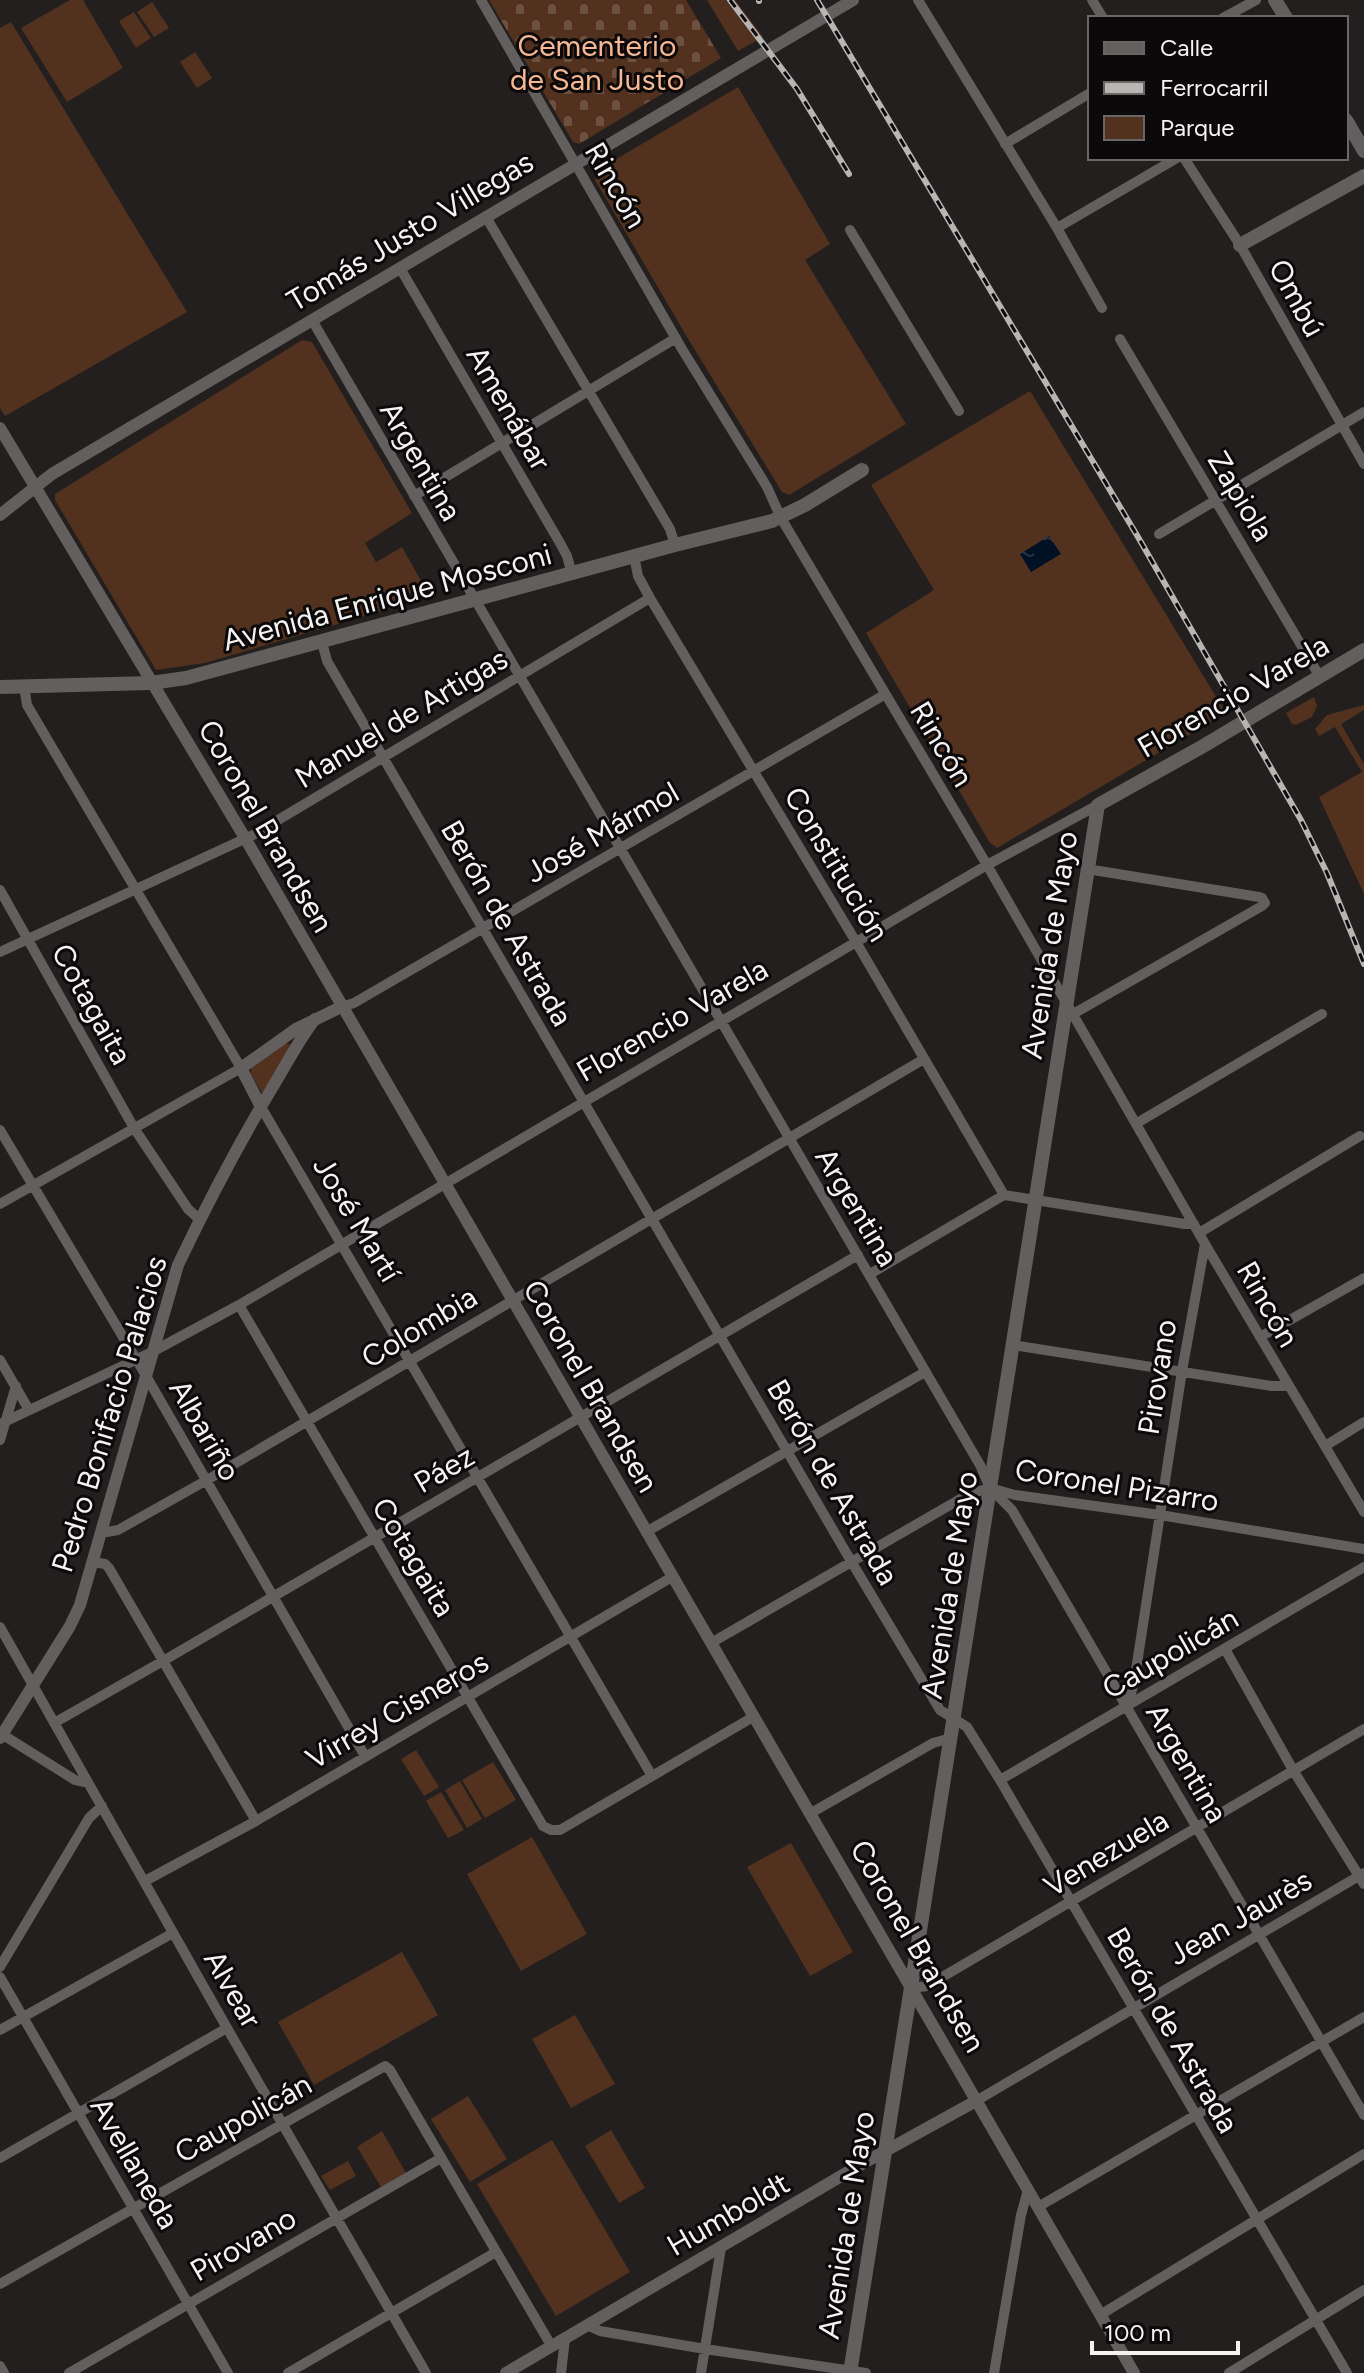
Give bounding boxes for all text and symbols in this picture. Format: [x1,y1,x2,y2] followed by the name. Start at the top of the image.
[1088,16,1348,160] legend
[510,27,684,98] park label: Cementerio de San Justo
[1160,33,1213,62] text: Calle
[1160,73,1268,102] text: Ferrocarril
[1160,113,1234,142] text: Parque
[577,136,655,234] street label: Rincón
[280,143,540,319] street label: Tomás Justo Villegas
[1261,253,1333,343] street label: Ombú
[459,339,559,477] street label: Amenábar
[372,395,470,527] street label: Argentina
[1200,444,1282,548] street label: Zapiola
[218,535,556,659] street label: Avenida Enrique Mosconi
[1131,626,1335,766] street label: Florencio Varela
[288,640,514,796] street label: Manuel de Artigas
[902,695,982,793] street label: Rincón
[190,713,342,939] street label: Coronel Brandsen
[519,773,685,891] street label: José Mármol
[776,780,898,948] street label: Constitución
[433,813,581,1033] street label: Berón de Astrada
[1013,828,1085,1062] street label: Avenida de Mayo
[44,937,140,1071] street label: Cotagaita
[570,950,774,1090] street label: Florencio Varela
[807,1141,907,1273] street label: Argentina
[305,1150,410,1290] street label: José Martí
[43,1252,175,1576] street label: Pedro Bonifacio Palacios
[1229,1255,1307,1353] street label: Rincón
[515,1273,667,1499] street label: Coronel Brandsen
[354,1278,484,1376] street label: Colombia
[1130,1317,1184,1437] street label: Pirovano
[759,1372,907,1592] street label: Berón de Astrada
[161,1373,249,1487] street label: Albariño
[407,1437,481,1501] street label: Páez
[1012,1451,1222,1519] street label: Coronel Pizarro
[913,1468,985,1702] street label: Avenida de Mayo
[364,1491,464,1623] street label: Cotagaita
[1096,1599,1244,1707] street label: Caupolicán
[299,1643,495,1777] street label: Virrey Cisneros
[1138,1697,1236,1829] street label: Argentina
[1037,1801,1175,1905] street label: Venezuela
[842,1833,994,2059] street label: Coronel Brandsen
[1162,1861,1318,1973] street label: Jean Jaurès
[1099,1920,1247,2140] street label: Berón de Astrada
[196,1943,270,2035] street label: Alvear
[168,2065,318,2171] street label: Caupolicán
[82,2090,188,2236] street label: Avellaneda
[810,2108,882,2342] street label: Avenida de Mayo
[660,2164,796,2264] street label: Humboldt
[183,2199,303,2289] street label: Pirovano
[1092,2305,1238,2355] scale bar
[1104,2318,1171,2347] text: 100 m

